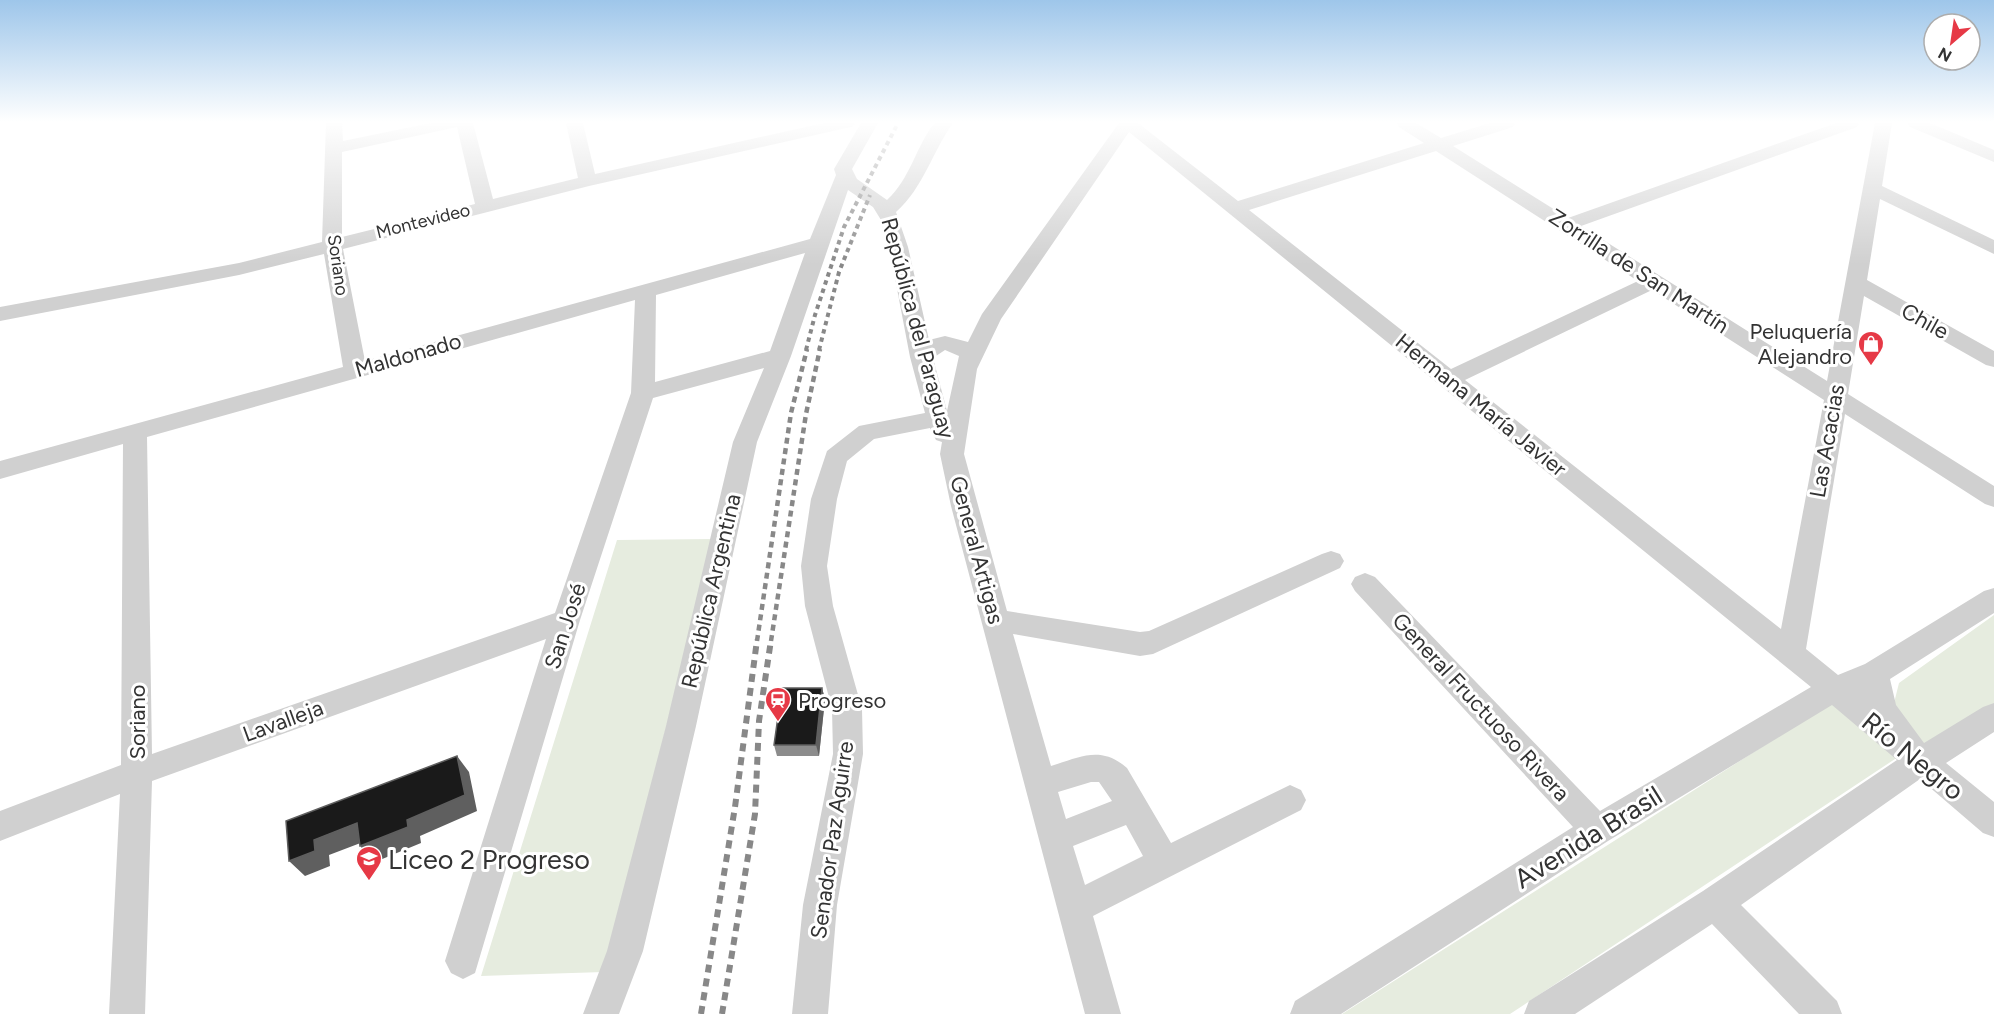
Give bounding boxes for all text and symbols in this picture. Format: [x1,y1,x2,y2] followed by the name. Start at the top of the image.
[1922,12,1982,72] north arrow
[1935,43,1955,66] text: N
[374,199,472,243] street label: Montevideo
[1544,203,1734,339] street label: Zorrilla de San Martín
[875,214,961,442] street label: República del Paraguay
[323,233,353,297] street label: Soriano
[1897,297,1953,345] street label: Chile
[1750,318,1852,370] place label: Peluquería Alejandro
[352,327,464,383] street label: Maldonado
[1390,328,1572,483] street label: Hermana María Javier
[1856,329,1886,367] shop icon: Peluquería Alejandro
[1804,382,1850,500] street label: Las Acacias
[944,473,1010,627] street label: General Artigas
[675,491,747,691] street label: República Argentina
[538,580,592,672] street label: San José
[1387,607,1575,807] street label: General Fructuoso Rivera
[124,684,151,760] street label: Soriano
[763,685,793,723] station icon: Progreso
[798,687,886,714] place label: Progreso
[239,694,327,748] street label: Lavalleja
[1855,705,1971,807] street label: Río Negro
[805,739,859,941] street label: Senador Paz Aguirre
[1508,778,1668,896] street label: Avenida Brasil
[388,843,590,876] place label: Liceo 2 Progreso
[354,844,384,882] school or university icon: Liceo 2 Progreso

